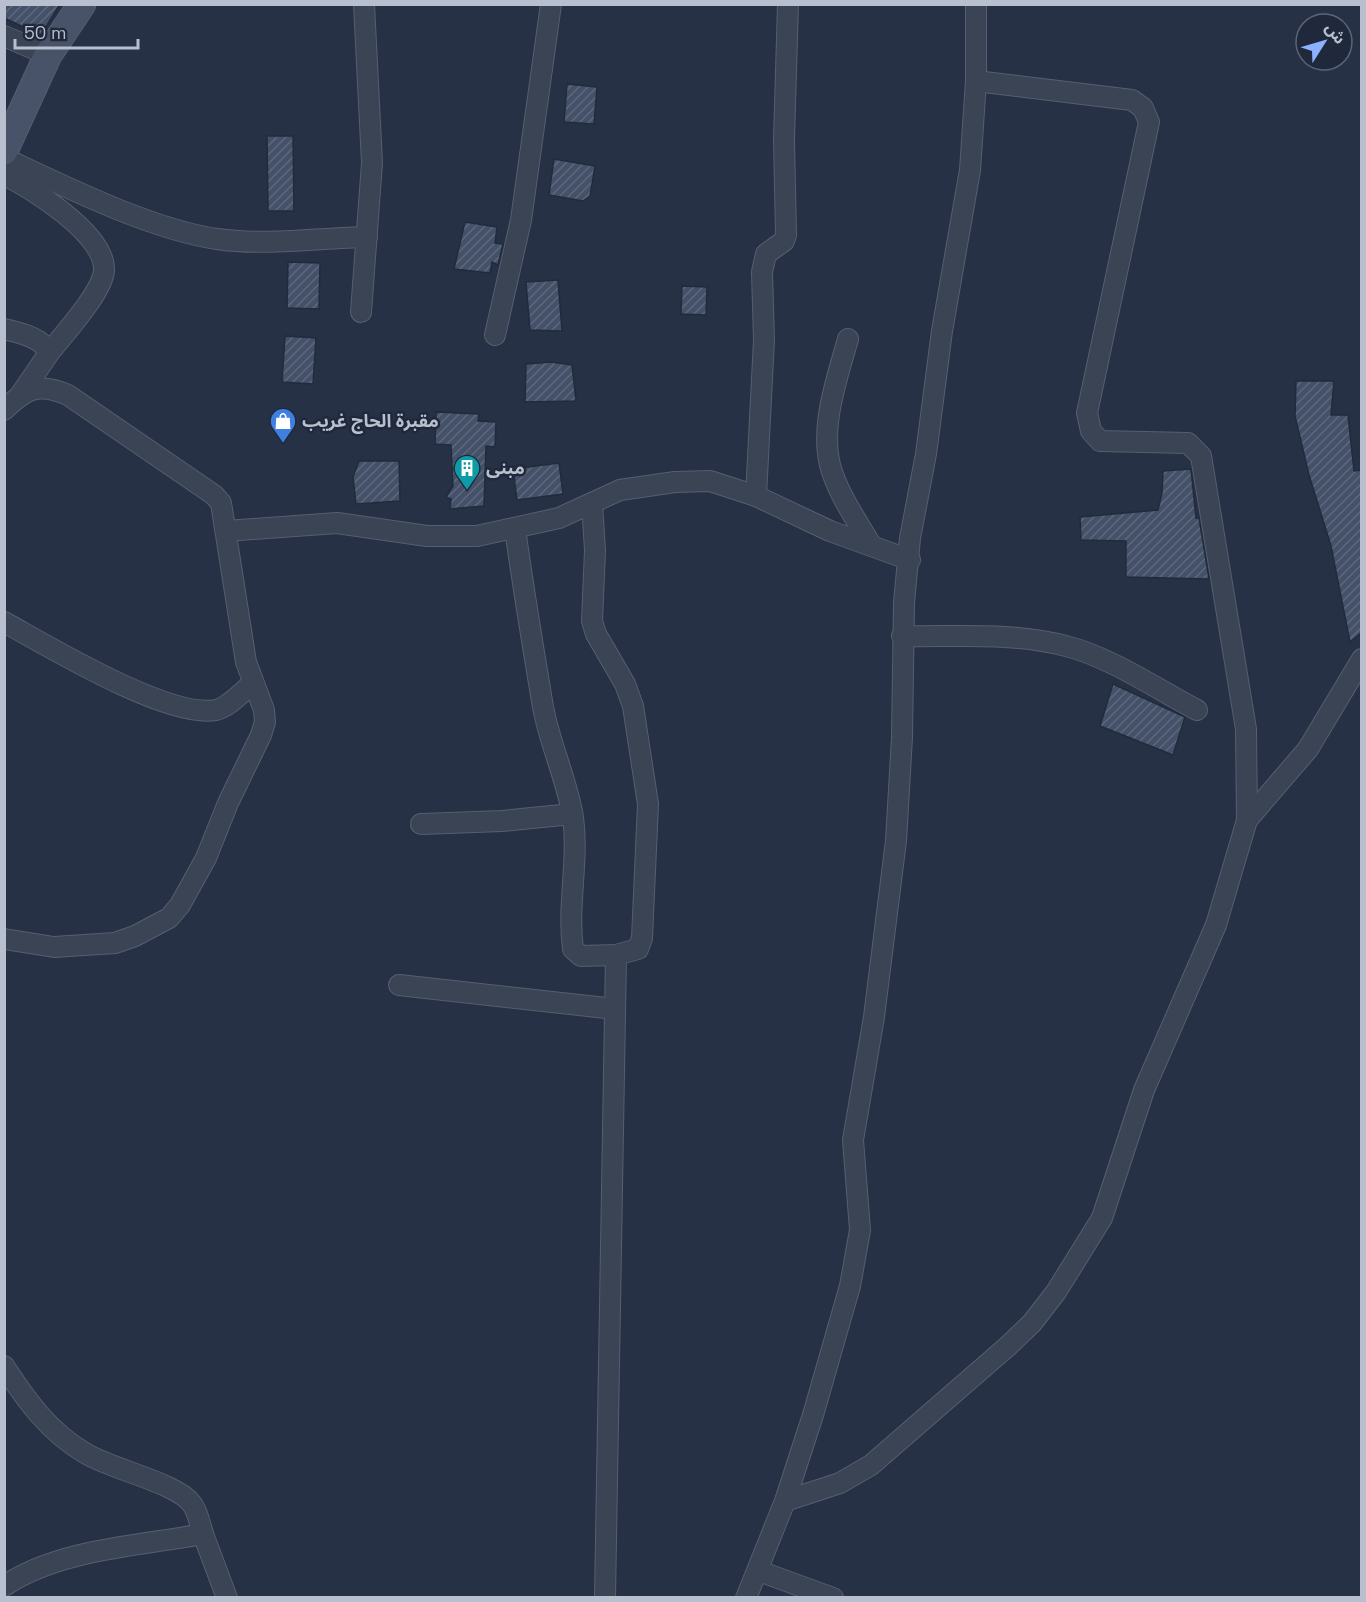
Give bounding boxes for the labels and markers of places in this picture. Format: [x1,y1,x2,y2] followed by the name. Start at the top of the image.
[268,406,298,444] shop icon: مقبرة الحاج غريب
[302,409,439,434] place label: مقبرة الحاج غريب
[452,453,482,491] building icon: مبنى
[486,456,525,479] place label: مبنى

